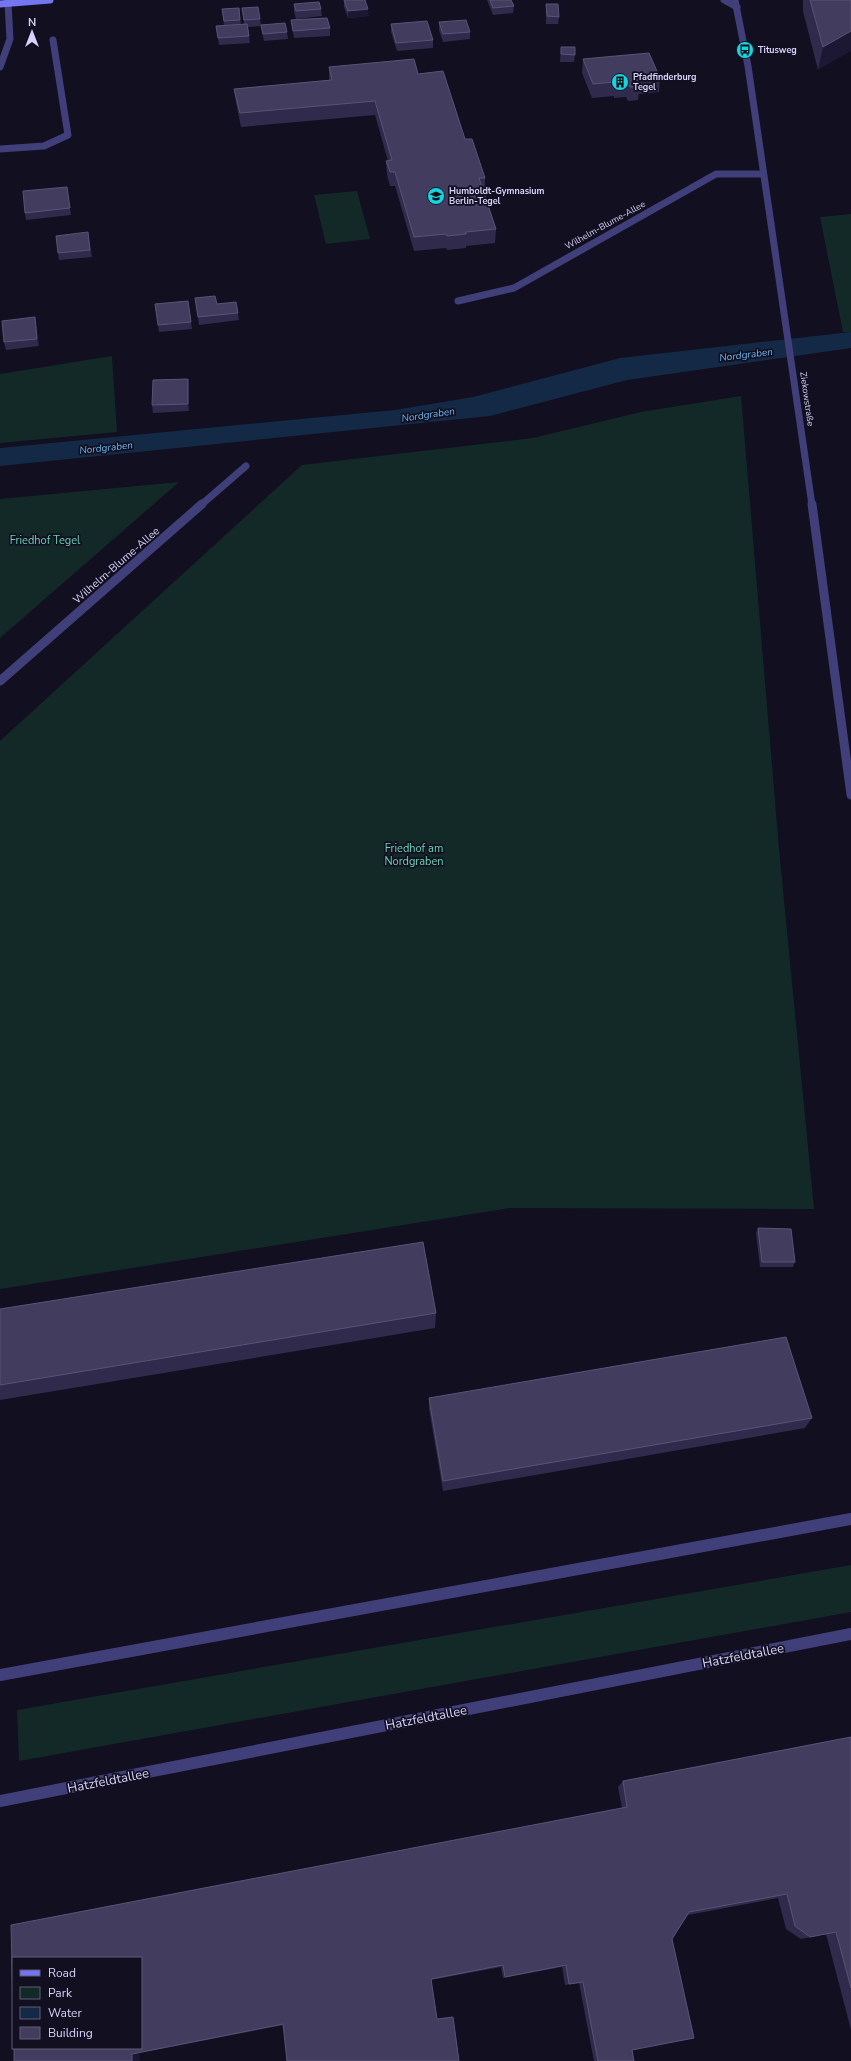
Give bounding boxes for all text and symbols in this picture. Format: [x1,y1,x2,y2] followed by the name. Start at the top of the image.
[12,12,52,52] north arrow
[28,15,36,30] text: N
[735,40,755,60] bus stop icon: Titusweg
[758,44,797,56] place label: Titusweg
[633,71,697,93] place label: Pfadfinderburg Tegel
[610,72,630,92] building icon: Pfadfinderburg Tegel
[449,185,545,207] place label: Humboldt-Gymnasium Berlin-Tegel
[426,186,446,206] school or university icon: Humboldt-Gymnasium Berlin-Tegel
[563,198,648,252] street label: Wilhelm-Blume-Allee
[719,345,774,365] water label: Nordgraben
[797,371,817,427] street label: Ziekowstraße
[401,404,456,426] water label: Nordgraben
[79,438,134,458] water label: Nordgraben
[70,523,163,607] street label: Wilhelm-Blume-Allee
[10,533,81,548] park label: Friedhof Tegel
[384,841,444,869] park label: Friedhof am Nordgraben
[701,1639,786,1673] street label: Hatzfeldtallee
[384,1701,469,1735] street label: Hatzfeldtallee
[66,1764,151,1798] street label: Hatzfeldtallee
[12,1957,142,2049] legend
[48,1965,76,1981] text: Road
[48,1985,73,2001] text: Park
[48,2005,82,2021] text: Water
[48,2025,93,2041] text: Building

